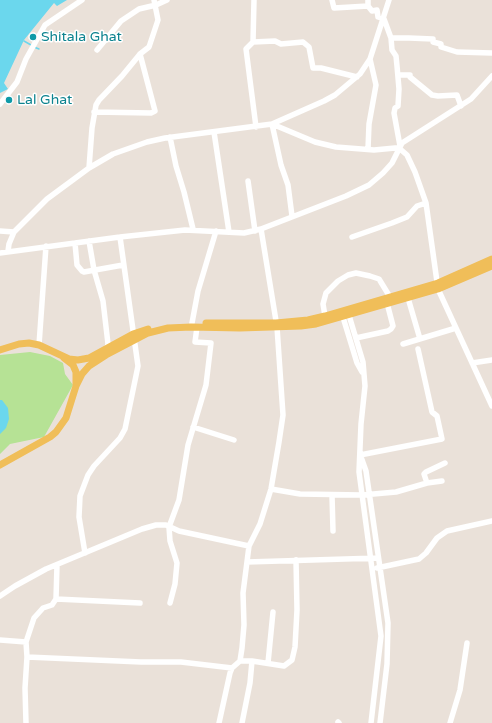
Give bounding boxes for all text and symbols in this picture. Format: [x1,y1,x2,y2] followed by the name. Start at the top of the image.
[41,29,122,45] place label: Shitala Ghat
[28,32,38,42] marker: Shitala Ghat
[17,92,72,108] place label: Lal Ghat
[4,95,14,105] marker: Lal Ghat

